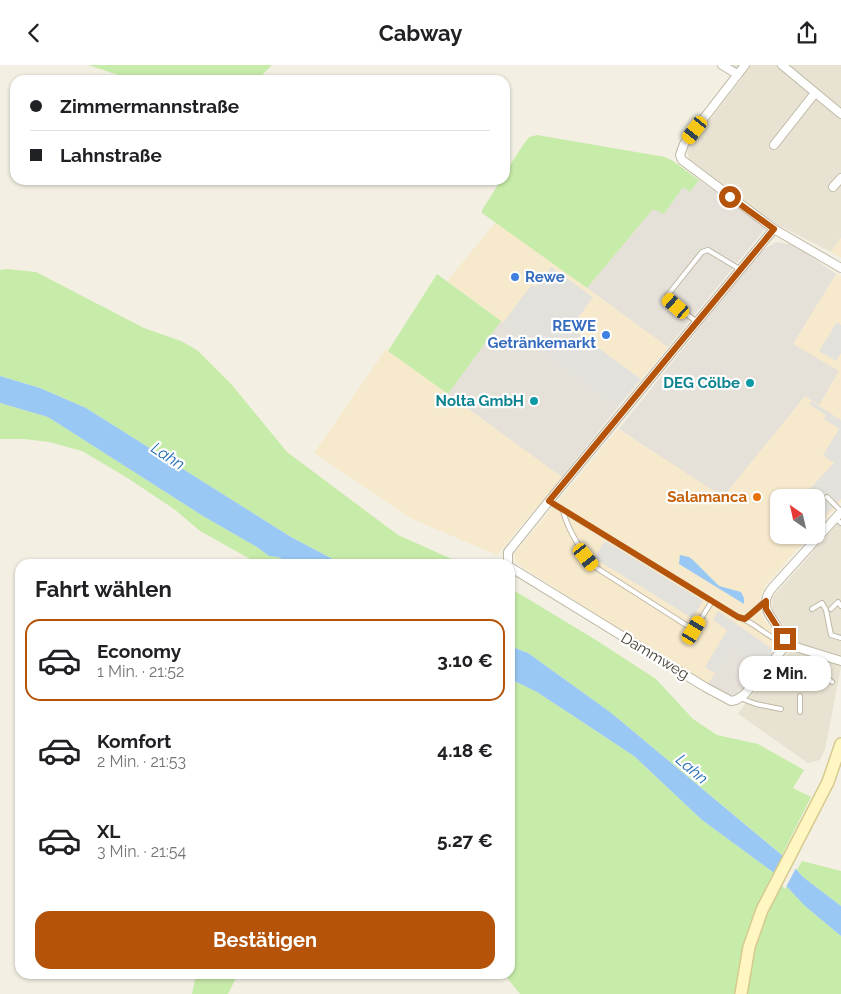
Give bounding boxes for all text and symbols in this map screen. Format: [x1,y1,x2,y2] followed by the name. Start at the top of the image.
[20,19,48,47] icon: back
[793,19,821,47] icon: share
[379,20,462,46] text: Cabway
[60,95,239,117] text: Zimmermannstraße
[679,114,710,146] car
[60,144,162,166] text: Lahnstraße
[719,186,741,208] route start
[525,268,565,286] place label: Rewe
[509,271,521,283] marker: Rewe
[659,290,692,322] car
[488,317,596,352] place label: REWE Getränkemarkt
[600,329,612,341] marker: REWE Getränkemarkt
[663,374,740,392] place label: DEG Cölbe
[744,377,756,389] marker: DEG Cölbe
[436,392,524,410] place label: Nolta GmbH
[528,395,540,407] marker: Nolta GmbH
[148,438,188,474] water label: Lahn
[667,488,747,506] place label: Salamanca
[770,489,825,544] north arrow
[770,489,825,544] map controls
[751,491,763,503] marker: Salamanca
[570,541,601,573] car
[35,576,172,602] text: Fahrt wählen
[679,613,708,647] car
[774,628,796,650] route end
[618,629,692,683] street label: Dammweg
[37,638,82,683] icon: car
[97,640,181,662] text: Economy
[437,649,493,671] text: 3.10 €
[739,657,831,691] callout: 2 Min.
[97,662,184,681] text: 1 Min. · 21:52
[763,664,807,683] text: 2 Min.
[37,728,82,773] icon: car
[97,730,171,752] text: Komfort
[437,739,493,761] text: 4.18 €
[672,750,712,788] water label: Lahn
[97,752,186,771] text: 2 Min. · 21:53
[37,818,82,863] icon: car
[97,820,120,842] text: XL
[437,829,493,851] text: 5.27 €
[97,842,186,861] text: 3 Min. · 21:54
[35,911,495,969] button: Bestätigen

